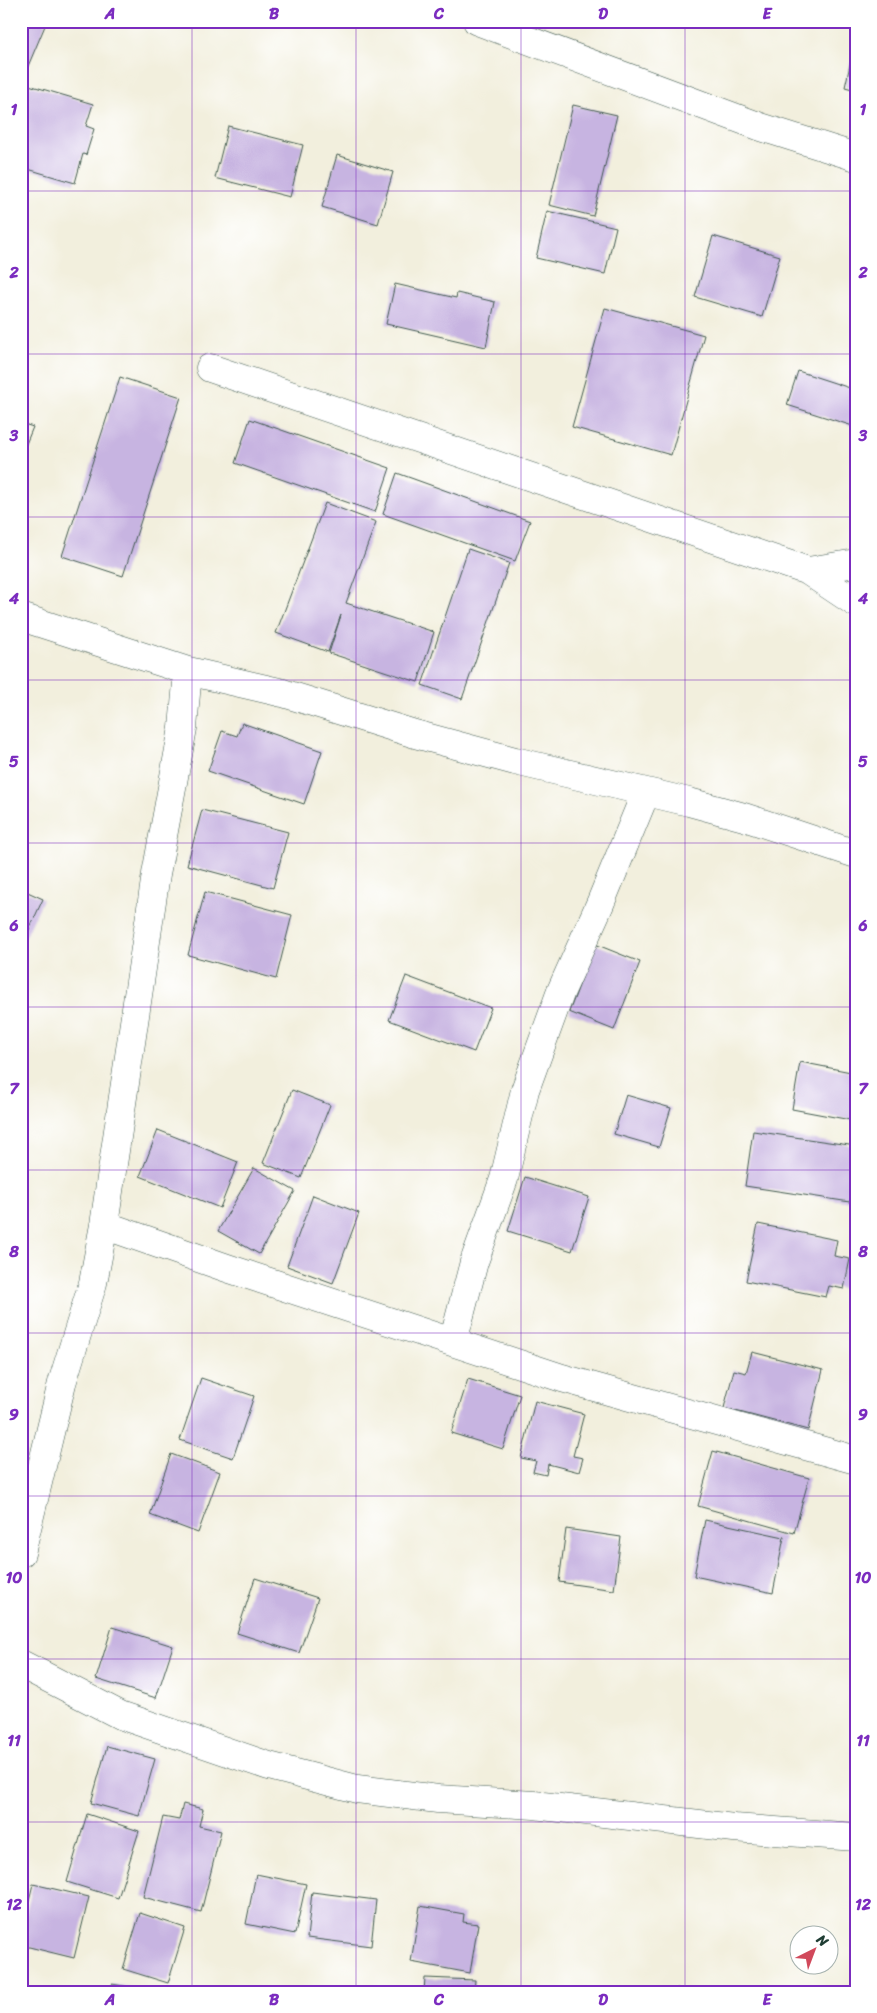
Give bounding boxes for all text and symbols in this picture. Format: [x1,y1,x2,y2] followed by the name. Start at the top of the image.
[104,0,115,28] text: A
[269,0,280,28] text: B
[433,0,445,28] text: C
[598,0,608,28] text: D
[763,0,773,28] text: E
[11,95,18,124] text: 1
[860,95,867,124] text: 1
[8,258,19,287] text: 2
[857,258,868,287] text: 2
[9,421,19,450] text: 3
[858,421,868,450] text: 3
[8,584,19,613] text: 4
[857,584,868,613] text: 4
[9,747,19,776] text: 5
[858,747,868,776] text: 5
[8,911,19,940] text: 6
[857,911,868,940] text: 6
[9,1074,20,1103] text: 7
[858,1074,869,1103] text: 7
[8,1237,19,1266] text: 8
[857,1237,868,1266] text: 8
[9,1400,19,1429] text: 9
[858,1400,868,1429] text: 9
[6,1563,22,1592] text: 10
[855,1563,871,1592] text: 10
[7,1726,21,1755] text: 11
[856,1726,870,1755] text: 11
[6,1890,23,1919] text: 12
[855,1890,872,1919] text: 12
[790,1926,840,1976] north arrow
[810,1928,835,1953] text: N
[104,1985,115,2013] text: A
[269,1985,280,2013] text: B
[433,1985,445,2013] text: C
[598,1985,608,2013] text: D
[763,1985,773,2013] text: E

